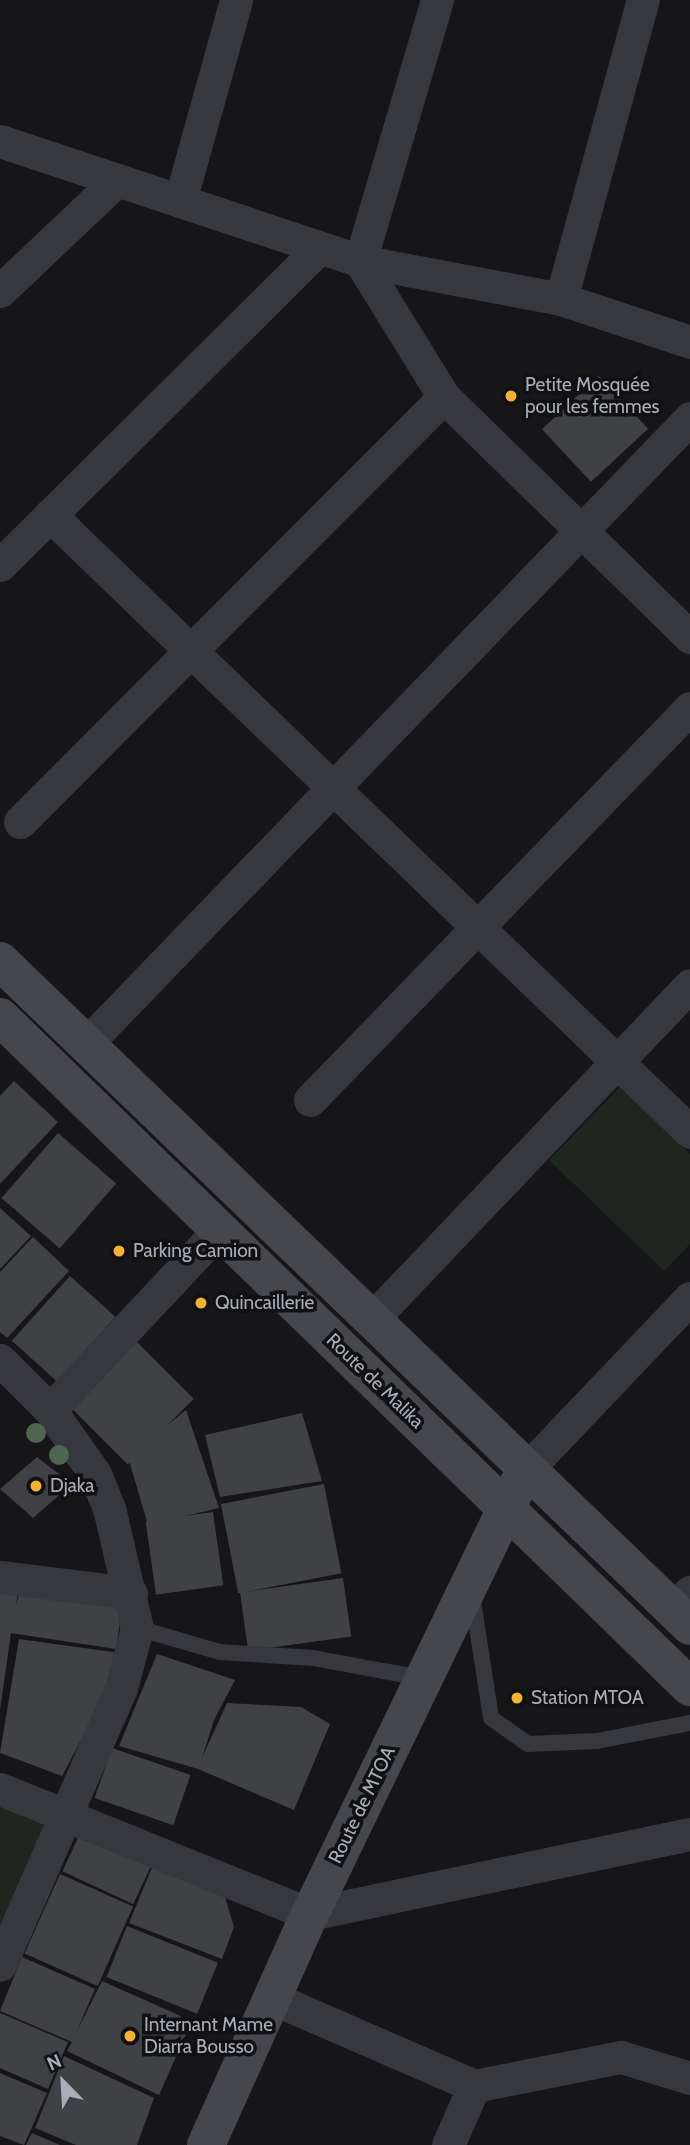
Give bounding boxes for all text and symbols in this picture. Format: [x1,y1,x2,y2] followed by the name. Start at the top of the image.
[525,374,659,418] place label: Petite Mosquée pour les femmes
[503,388,519,404] marker: Petite Mosquée pour les femmes
[133,1240,258,1262] place label: Parking Camion
[111,1243,127,1259] marker: Parking Camion
[215,1292,314,1314] place label: Quincaillerie
[193,1295,209,1311] marker: Quincaillerie
[321,1329,429,1433] street label: Route de Malika
[50,1475,94,1497] place label: Djaka
[28,1478,44,1494] marker: Djaka
[531,1687,644,1709] place label: Station MTOA
[509,1690,525,1706] marker: Station MTOA
[324,1743,400,1867] street label: Route de MTOA
[144,2014,273,2058] place label: Internant Mame Diarra Bousso
[122,2028,138,2044] marker: Internant Mame Diarra Bousso
[28,2047,98,2117] north arrow
[43,2049,65,2076] text: N

